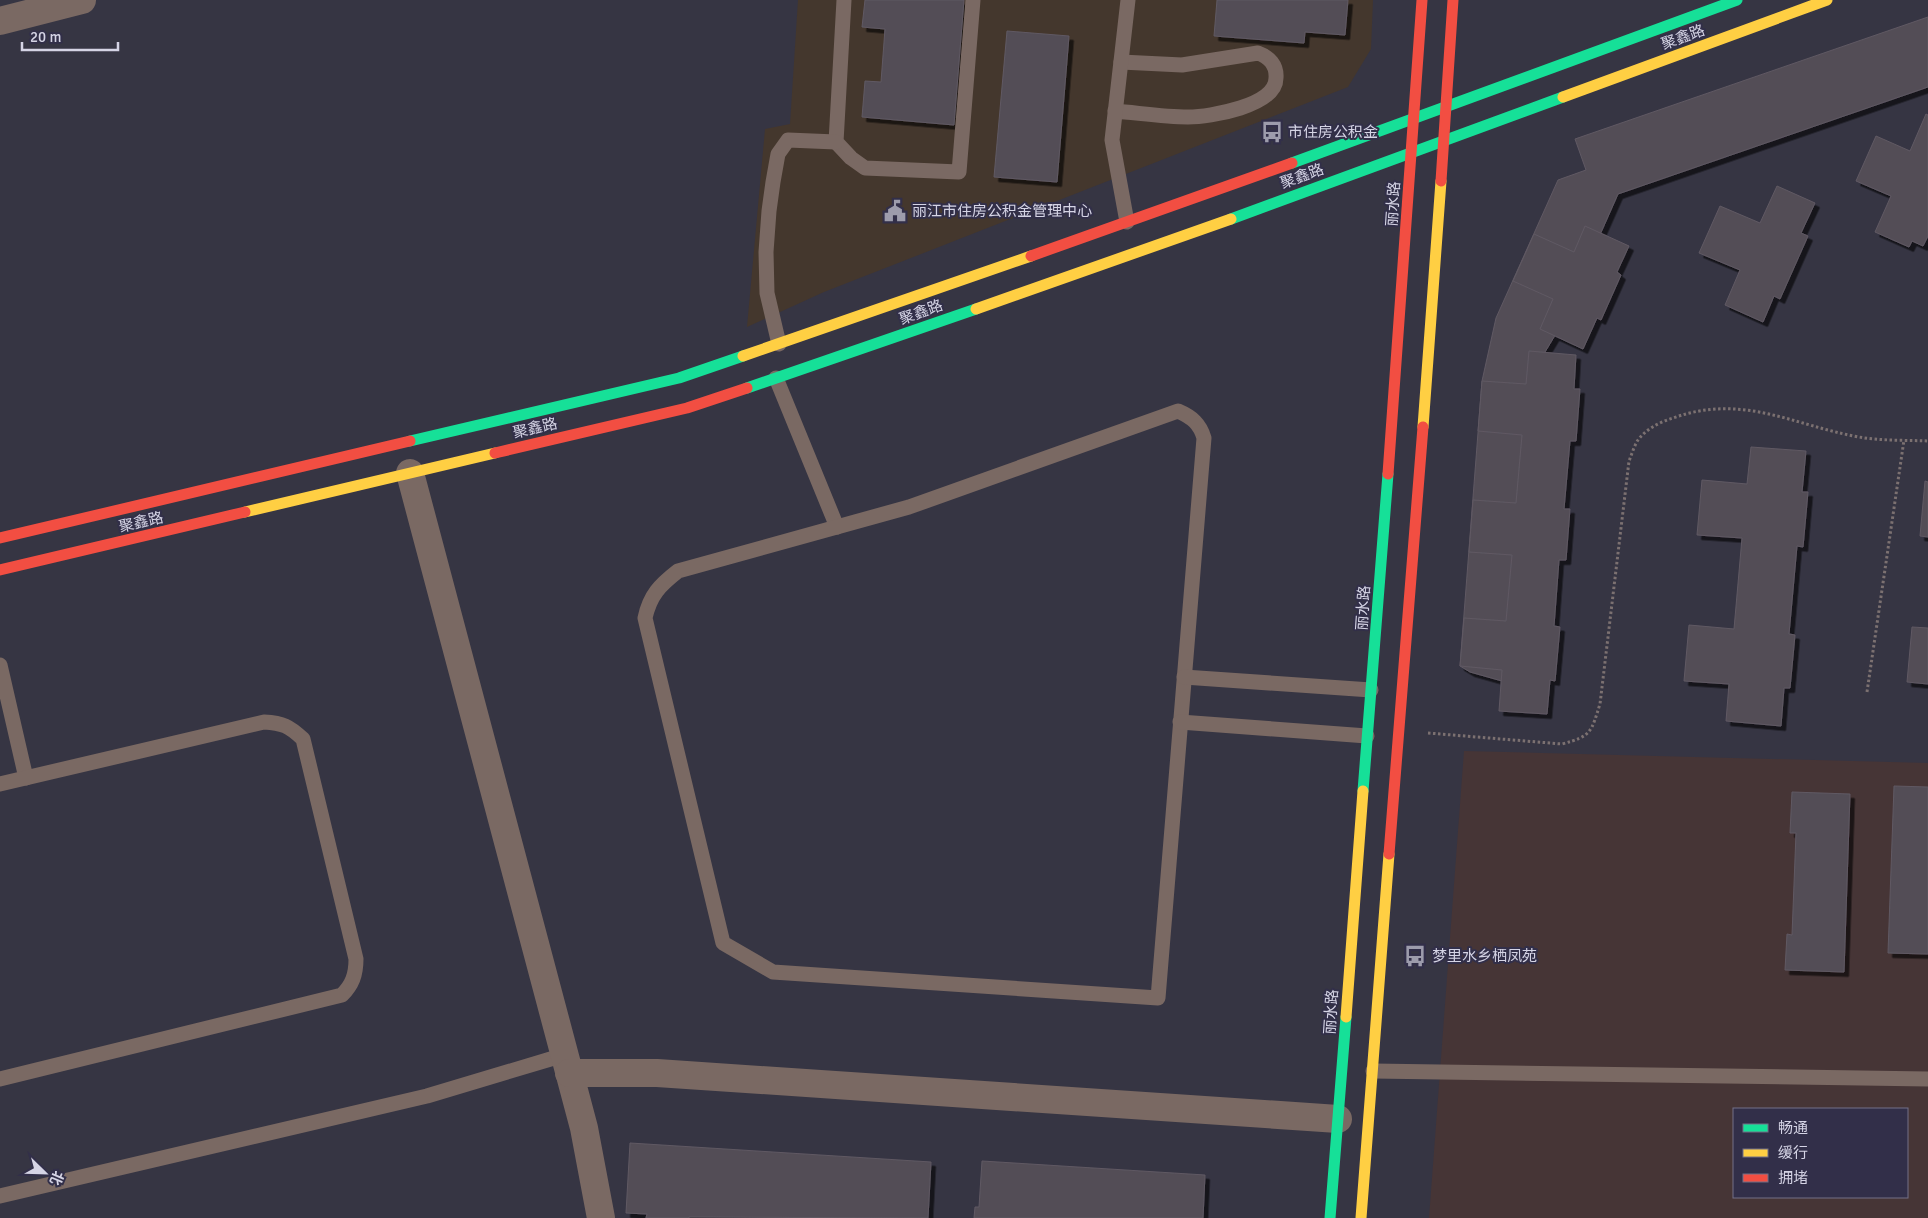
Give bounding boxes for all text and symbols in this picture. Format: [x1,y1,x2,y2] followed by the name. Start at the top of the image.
[22,20,119,52] scale bar
[1659,21,1707,53] street label: 聚鑫路
[30,28,61,46] text: 20 m
[1259,119,1285,145] bus stop icon: 市住房公积金
[1288,123,1378,141] place label: 市住房公积金
[1278,160,1326,192] street label: 聚鑫路
[1382,181,1404,227] street label: 丽水路
[882,198,908,224] public building icon: 丽江市住房公积金管理中心
[912,202,1092,220] place label: 丽江市住房公积金管理中心
[897,296,945,328] street label: 聚鑫路
[511,414,559,442] street label: 聚鑫路
[117,508,165,536] street label: 聚鑫路
[1352,585,1374,631] street label: 丽水路
[1402,943,1428,969] bus stop icon: 梦里水乡栖凤苑
[1432,947,1537,965] place label: 梦里水乡栖凤苑
[1320,989,1342,1035] street label: 丽水路
[1733,1108,1908,1198] legend
[1778,1119,1808,1137] text: 畅通
[1778,1144,1808,1162] text: 缓行
[20,1148,70,1198] north arrow
[46,1168,67,1188] text: 北
[1778,1169,1808,1187] text: 拥堵

